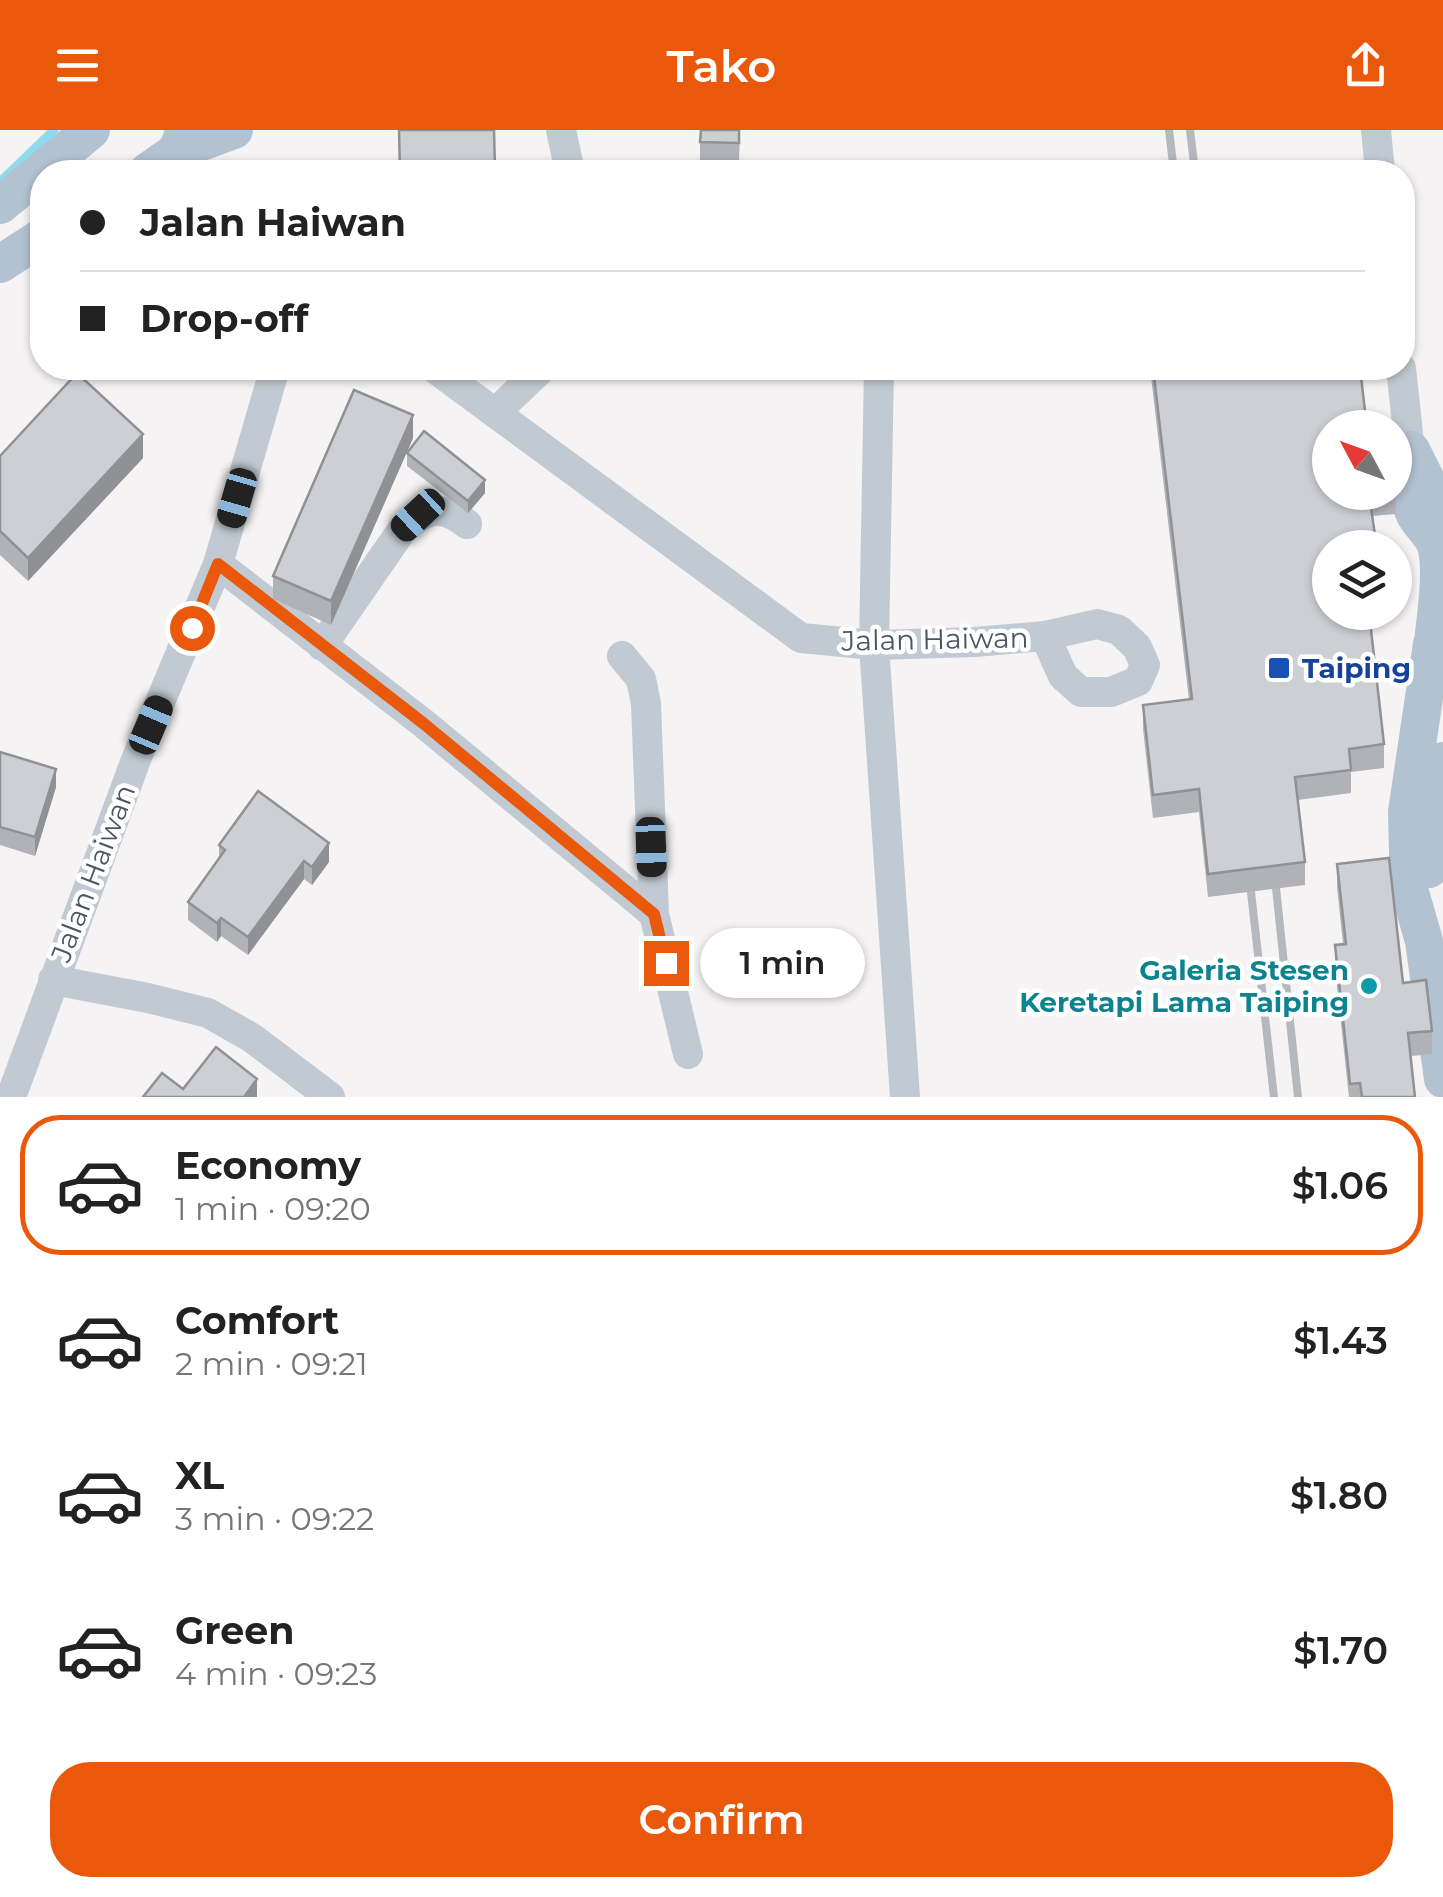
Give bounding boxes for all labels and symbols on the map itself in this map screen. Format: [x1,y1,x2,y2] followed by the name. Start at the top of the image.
[1312,410,1412,510] north arrow
[214,465,260,531] car
[386,484,450,546] car
[170,606,215,651] route start
[840,620,1029,658] street label: Jalan Haiwan
[1302,651,1411,685] place label: Taiping
[1266,655,1292,681] marker: Taiping
[125,692,177,758] car
[43,780,142,967] street label: Jalan Haiwan
[635,816,667,878] car
[701,928,866,998] callout: 1 min
[644,941,689,986] route end
[1019,953,1349,1019] place label: Galeria Stesen Keretapi Lama Taiping
[1358,975,1380,997] marker: Galeria Stesen Keretapi Lama Taiping

